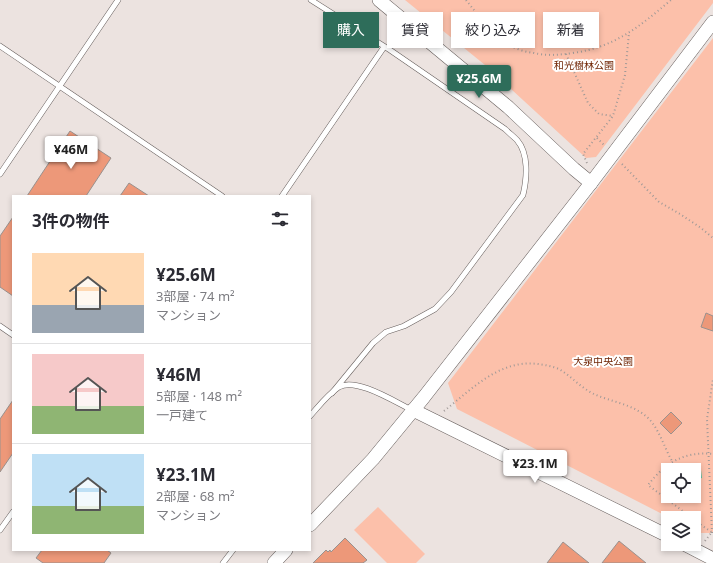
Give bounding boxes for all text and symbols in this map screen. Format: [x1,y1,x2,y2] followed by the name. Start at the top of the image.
[323,12,379,48] chip: 購入
[387,12,443,48] chip: 賃貸
[451,12,535,48] chip: 絞り込み
[543,12,599,48] chip: 新着
[554,58,614,72] park label: 和光樹林公園
[446,65,512,99] pin: ¥25.6M
[456,69,502,87] text: ¥25.6M
[47,136,95,170] pin: ¥46M
[54,140,88,158] text: ¥46M
[269,208,291,230] icon: filters
[32,209,110,232] text: 3件の物件
[156,263,216,286] text: ¥25.6M
[64,269,112,317] icon: home
[156,287,235,305] text: 3部屋 · 74 m²
[156,306,221,324] text: マンション
[573,354,633,368] park label: 大泉中央公園
[156,363,201,386] text: ¥46M
[64,370,112,418] icon: home
[156,387,242,405] text: 5部屋 · 148 m²
[156,406,208,424] text: 一戸建て
[502,450,568,484] pin: ¥23.1M
[512,454,558,472] text: ¥23.1M
[156,463,216,486] text: ¥23.1M
[661,463,701,551] map controls
[661,463,701,503] button: locate
[64,470,112,518] icon: home
[156,487,235,505] text: 2部屋 · 68 m²
[156,506,221,524] text: マンション
[661,511,701,551] button: layers

